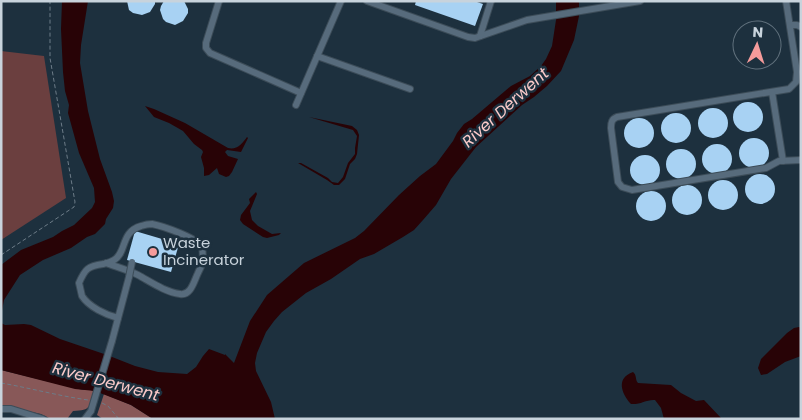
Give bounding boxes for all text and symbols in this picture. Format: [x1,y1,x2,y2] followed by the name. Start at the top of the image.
[732,20,782,70] north arrow
[752,22,764,42] text: N
[457,61,555,153] water label: River Derwent
[163,232,245,270] place label: Waste Incinerator
[147,246,159,258] marker: Waste Incinerator
[50,356,163,407] water label: River Derwent

